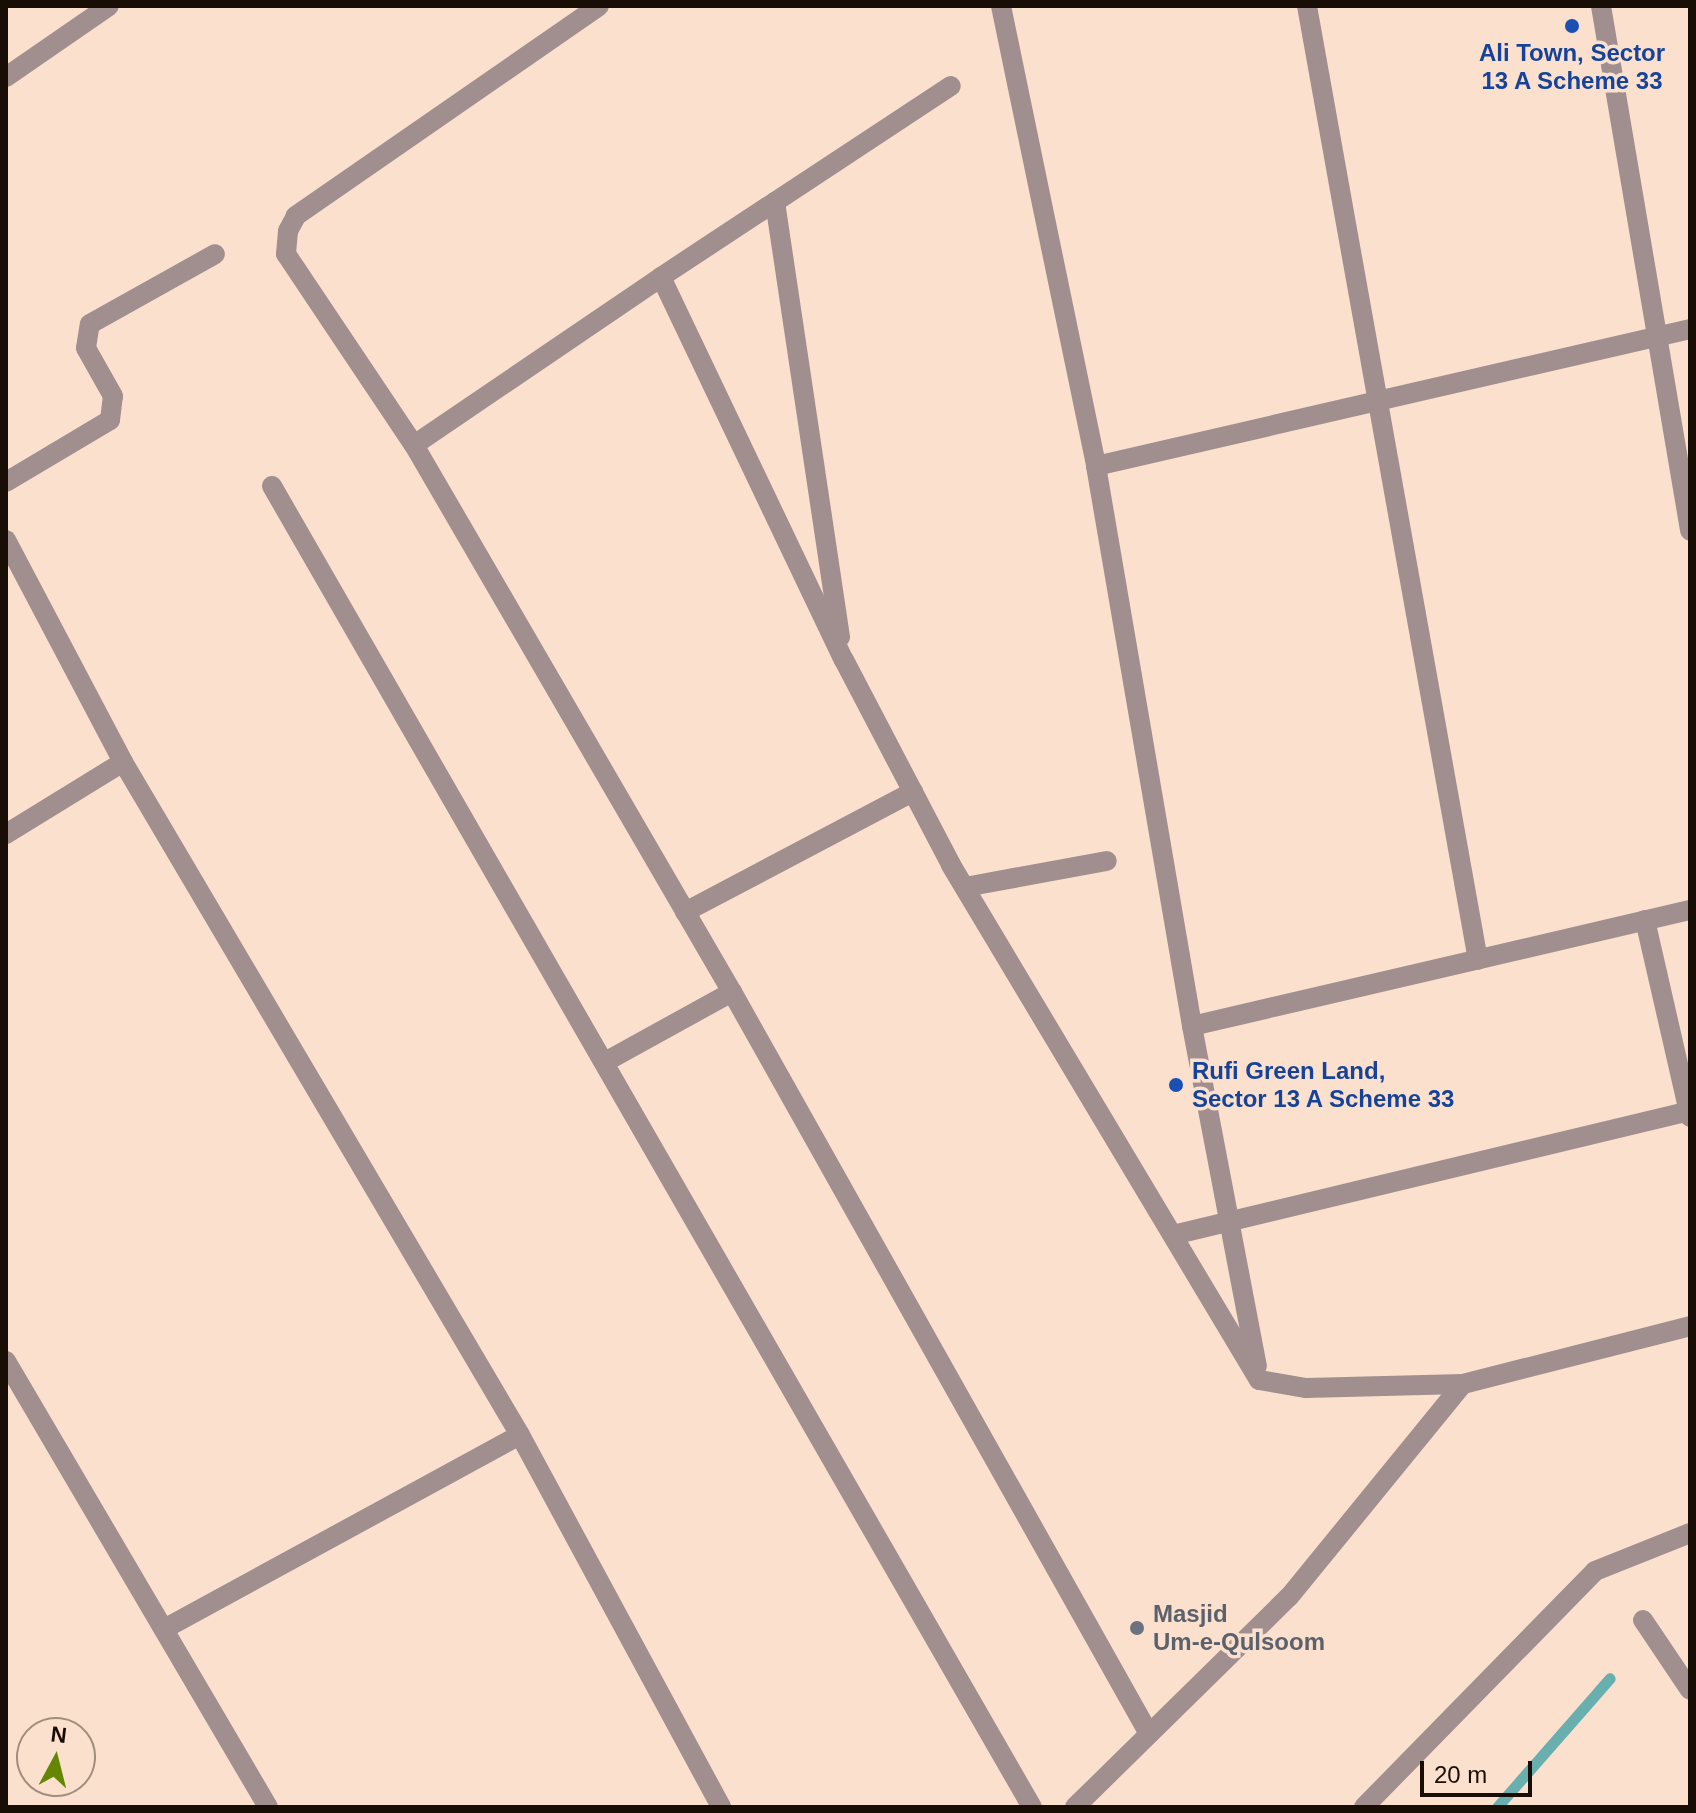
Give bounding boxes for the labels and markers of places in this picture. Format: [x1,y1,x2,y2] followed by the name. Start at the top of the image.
[1563,17,1581,35] marker: Ali Town, Sector 13 A Scheme 33
[1479,39,1665,95] place label: Ali Town, Sector 13 A Scheme 33
[1192,1057,1456,1113] place label: Rufi Green Land, Sector 13 A Scheme 33
[1167,1076,1185,1094] marker: Rufi Green Land, Sector 13 A Scheme 33
[1153,1600,1325,1656] place label: Masjid Um-e-Qulsoom
[1128,1619,1146,1637] marker: Masjid Um-e-Qulsoom

